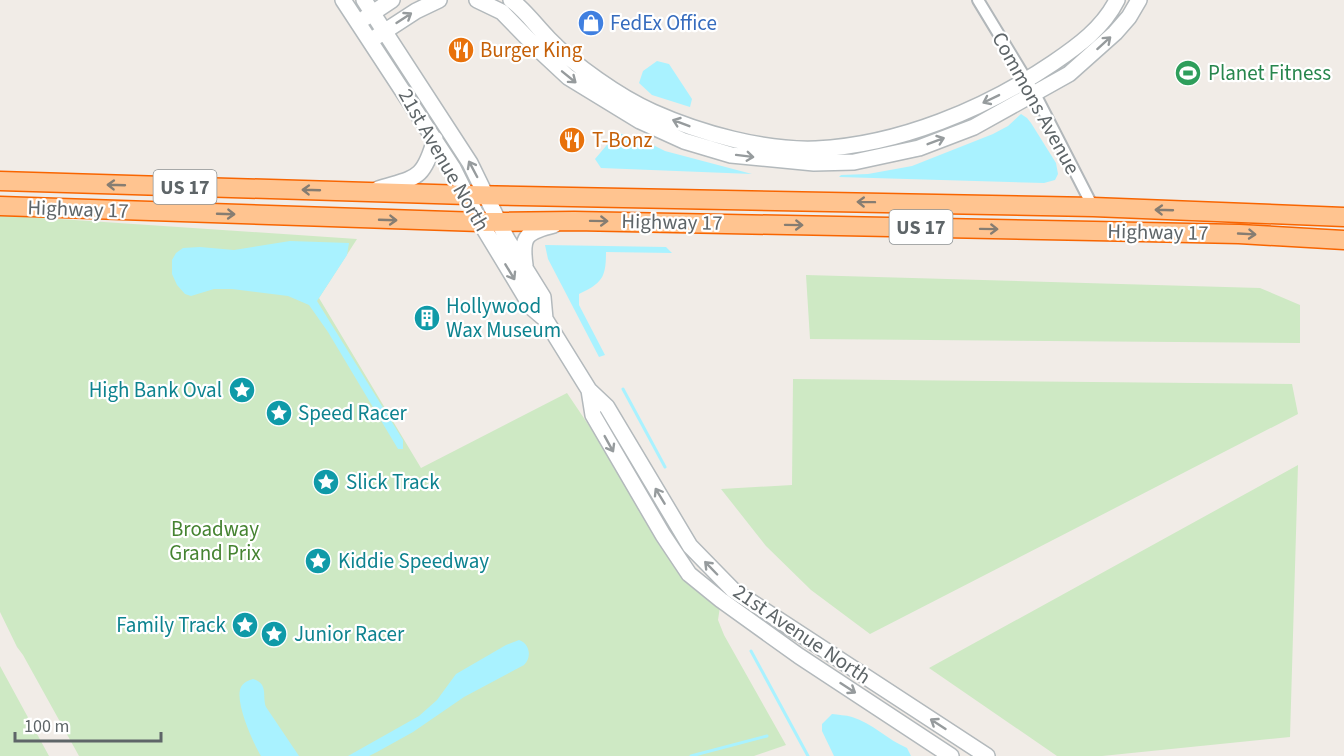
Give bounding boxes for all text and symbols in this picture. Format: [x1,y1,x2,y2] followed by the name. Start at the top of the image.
[576,8,606,38] shop icon: FedEx Office
[610,8,717,38] place label: FedEx Office
[395,12,412,24] one-way arrow
[984,26,1088,180] street label: Commons Avenue
[446,35,476,65] restaurant icon: Burger King
[480,35,583,65] place label: Burger King
[1096,36,1111,50] one-way arrow
[1173,58,1203,88] sports icon: Planet Fitness
[1208,58,1331,88] place label: Planet Fitness
[561,70,577,83] one-way arrow
[391,83,497,237] street label: 21st Avenue North
[982,94,1000,106] one-way arrow
[672,117,690,128] one-way arrow
[557,125,587,155] restaurant icon: T-Bonz
[592,125,652,155] place label: T-Bonz
[927,135,945,146] one-way arrow
[734,151,754,162] one-way arrow
[467,161,479,178] one-way arrow
[154,170,216,204] road number: US 17
[106,179,126,190] one-way arrow
[301,185,321,196] one-way arrow
[27,192,129,226] street label: Highway 17
[857,196,877,208] one-way arrow
[1155,204,1175,216] one-way arrow
[621,206,723,238] street label: Highway 17
[216,208,236,220] one-way arrow
[890,210,952,244] road number: US 17
[378,214,398,226] one-way arrow
[589,215,609,227] one-way arrow
[1107,216,1209,248] street label: Highway 17
[784,219,804,231] one-way arrow
[979,223,999,234] one-way arrow
[1236,229,1256,240] one-way arrow
[504,263,516,280] one-way arrow
[446,291,561,345] place label: Hollywood Wax Museum
[412,303,442,333] building icon: Hollywood Wax Museum
[89,375,222,405] place label: High Bank Oval
[227,375,257,405] place icon: High Bank Oval
[264,398,294,428] place icon: Speed Racer
[298,398,408,428] place label: Speed Racer
[603,435,615,452] one-way arrow
[311,467,341,497] place icon: Slick Track
[346,467,440,497] place label: Slick Track
[654,488,666,505] one-way arrow
[169,514,261,568] park label: Broadway Grand Prix
[303,546,333,576] place icon: Kiddie Speedway
[338,546,489,576] place label: Kiddie Speedway
[704,560,719,575] one-way arrow
[727,577,877,691] street label: 21st Avenue North
[116,610,227,640] place label: Family Track
[230,610,260,640] place icon: Family Track
[259,619,289,649] place icon: Junior Racer
[294,619,405,649] place label: Junior Racer
[839,682,856,694] one-way arrow
[15,705,160,743] scale bar
[24,714,69,739] text: 100 m
[930,718,947,730] one-way arrow

